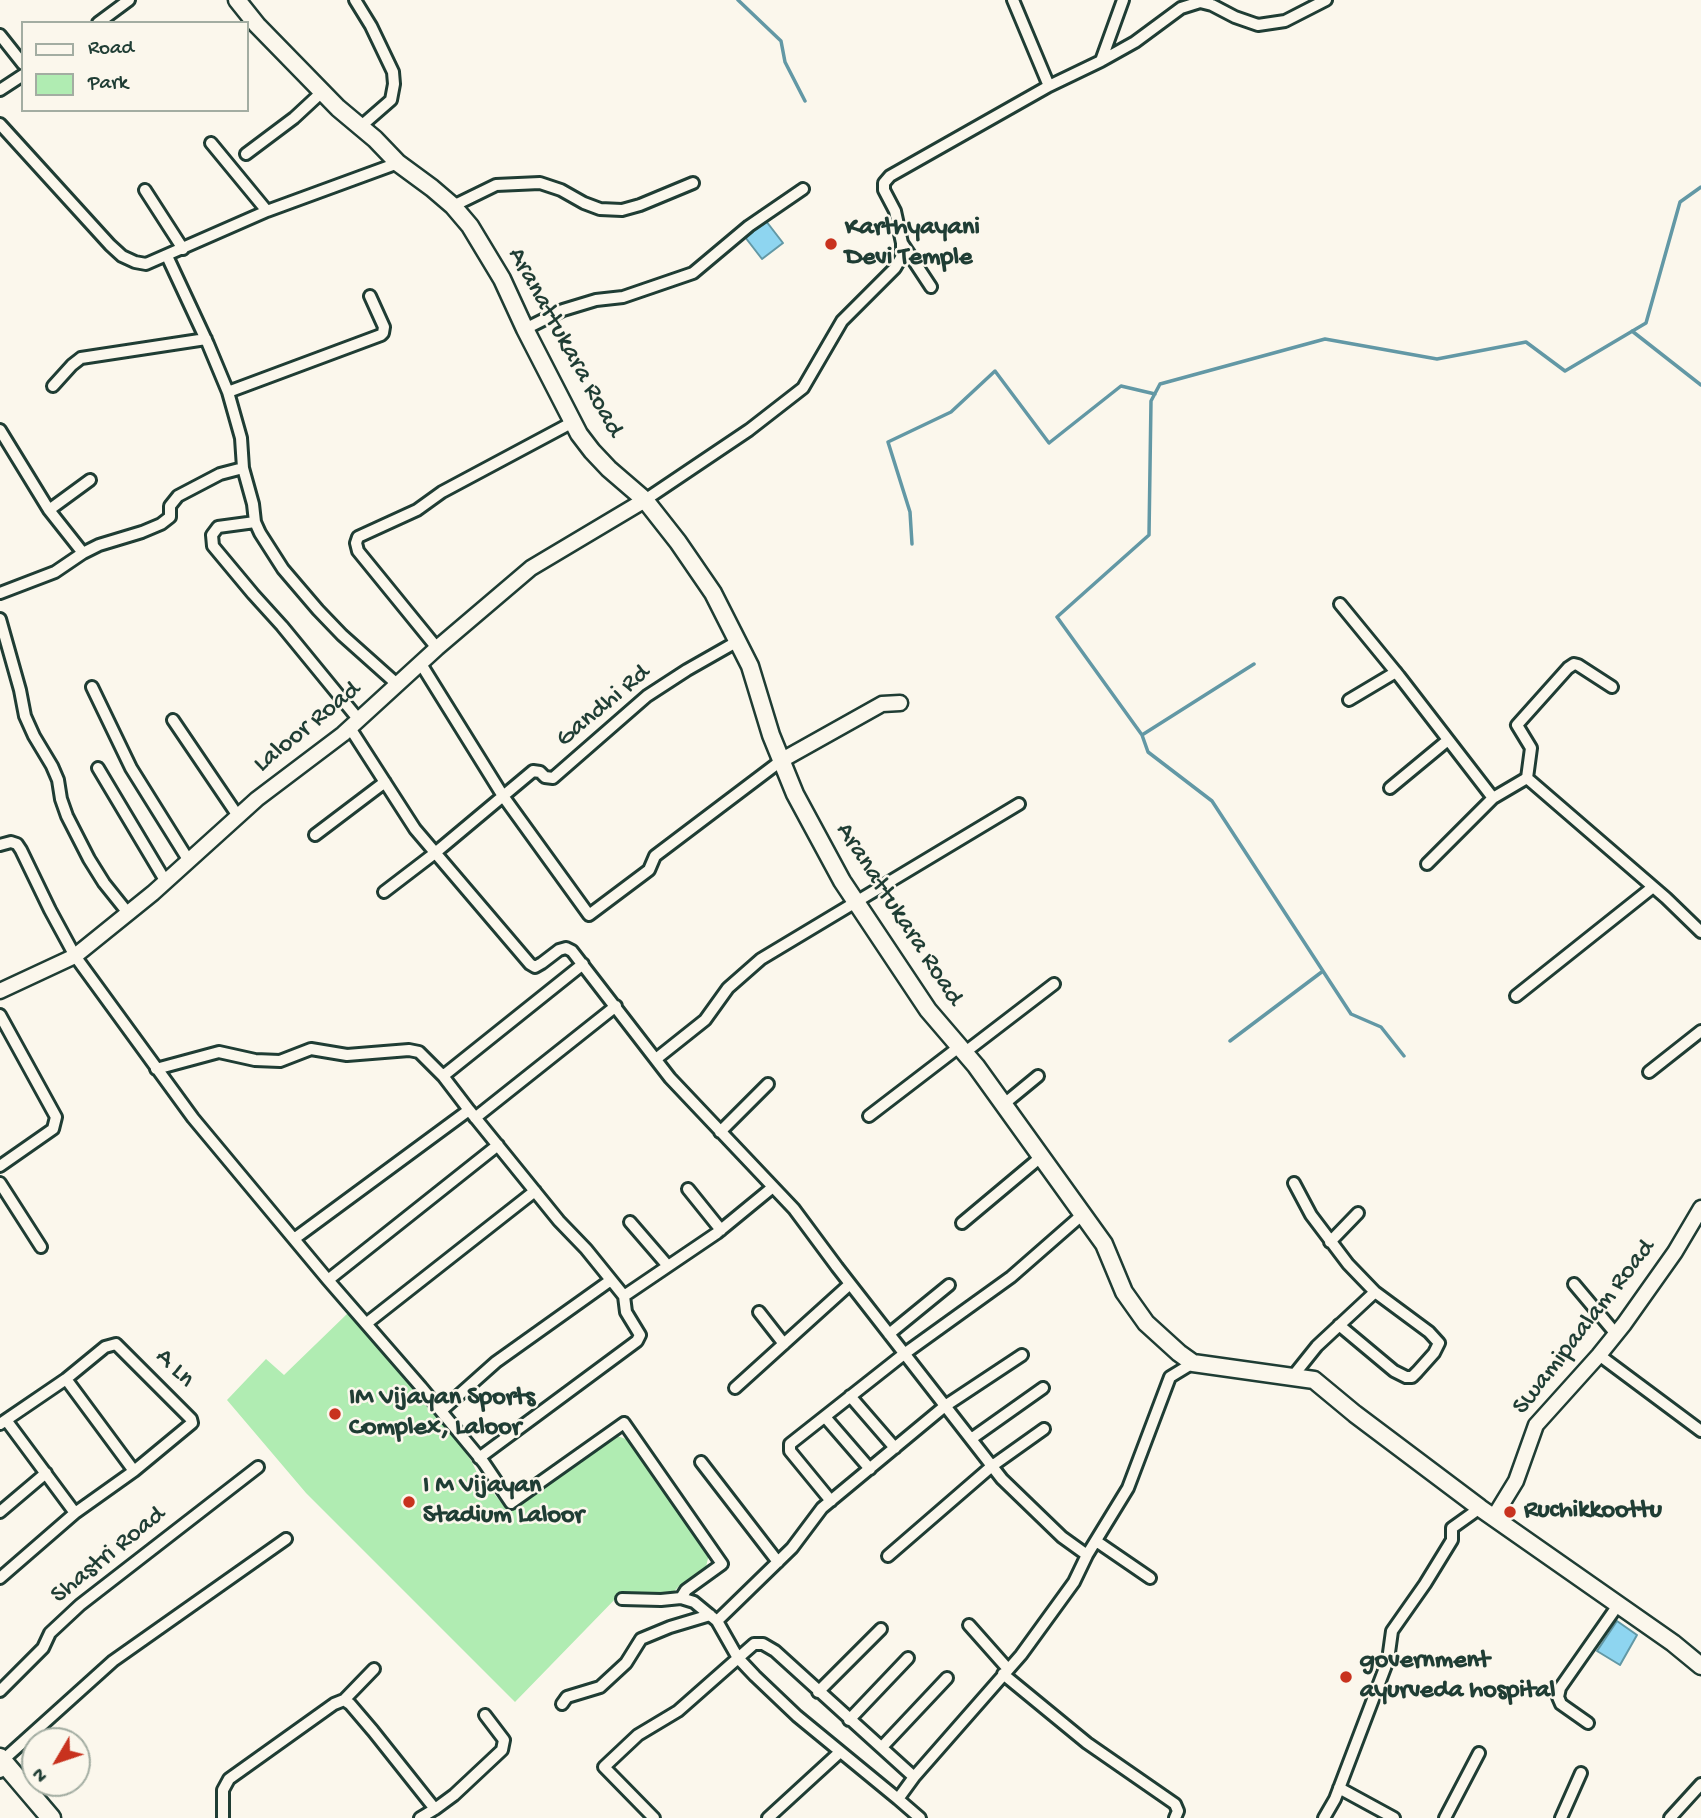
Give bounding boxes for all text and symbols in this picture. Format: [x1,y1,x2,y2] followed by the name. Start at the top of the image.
[21,21,248,112] legend
[88,37,134,62] text: Road
[88,72,128,97] text: Park
[845,213,980,274] place label: Karthyayani Devi Temple
[823,236,839,252] marker: Karthyayani Devi Temple
[499,243,629,443] street label: Aranattukara Road
[551,659,657,755] street label: Gandhi Rd
[248,675,368,781] street label: Laloor Road
[827,818,969,1012] street label: Aranattukara Road
[1507,1234,1663,1422] street label: Swamipaalam Road
[148,1343,200,1395] street label: A Ln
[349,1383,535,1444] place label: IM Vijayan Sports Complex, Laloor
[327,1406,343,1422] marker: IM Vijayan Sports Complex, Laloor
[423,1471,584,1532] place label: I M Vijayan Stadium Laloor
[401,1494,417,1510] marker: I M Vijayan Stadium Laloor
[1524,1496,1662,1528] place label: Ruchikkoottu
[45,1500,173,1612] street label: Shastri Road
[1502,1504,1518,1520] marker: Ruchikkoottu
[1360,1646,1556,1708] place label: government ayurveda hospital
[1338,1669,1354,1685] marker: government ayurveda hospital
[21,1727,91,1797] north arrow
[28,1762,54,1786] text: N

